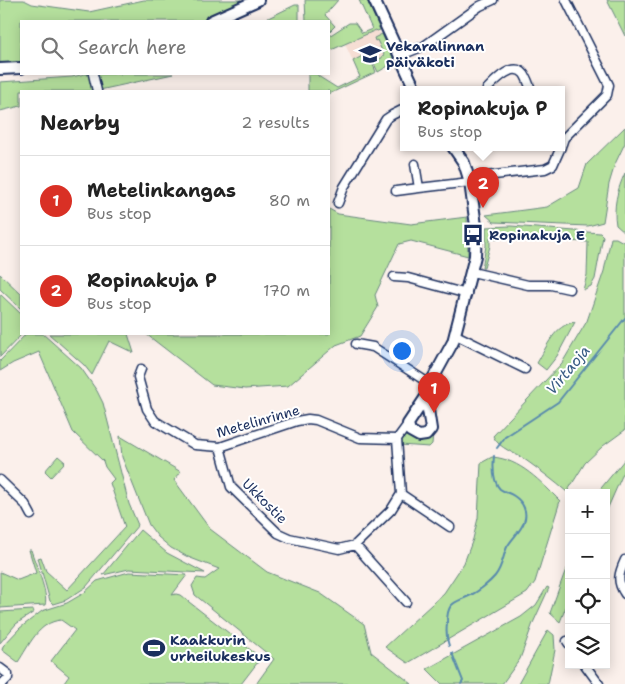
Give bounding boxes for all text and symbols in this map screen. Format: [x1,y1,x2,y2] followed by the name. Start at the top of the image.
[20,20,330,75] search box
[38,34,66,62] icon: search
[78,35,187,60] text: Search here
[386,37,484,71] place label: Vekaralinnan päiväkoti
[357,41,383,67] school or university icon: Vekaralinnan päiväkoti
[400,86,565,151] popup
[418,96,547,121] text: Ropinakuja P
[40,109,120,137] text: Nearby
[241,112,310,133] text: 2 results
[418,121,482,142] text: Bus stop
[467,167,499,208] pin: 2
[87,178,236,203] text: Metelinkangas
[52,190,60,211] text: 1
[269,190,310,211] text: 80 m
[87,203,152,224] text: Bus stop
[460,222,486,248] bus stop icon: Ropinakuja E
[489,226,585,244] place label: Ropinakuja E
[87,268,217,293] text: Ropinakuja P
[50,280,62,301] text: 2
[263,280,310,301] text: 170 m
[87,293,152,314] text: Bus stop
[389,338,415,364] your location
[541,341,595,399] water label: Virtaoja
[418,372,450,413] pin: 1
[214,400,302,441] street label: Metelinrinne
[239,475,292,528] street label: Ukkostie
[565,489,610,669] map controls
[565,489,610,534] button: +
[565,534,610,579] button: −
[565,579,610,624] button: locate
[565,624,610,669] button: layers
[170,631,271,665] place label: Kaakkurin urheilukeskus
[141,635,167,661] sports icon: Kaakkurin urheilukeskus

